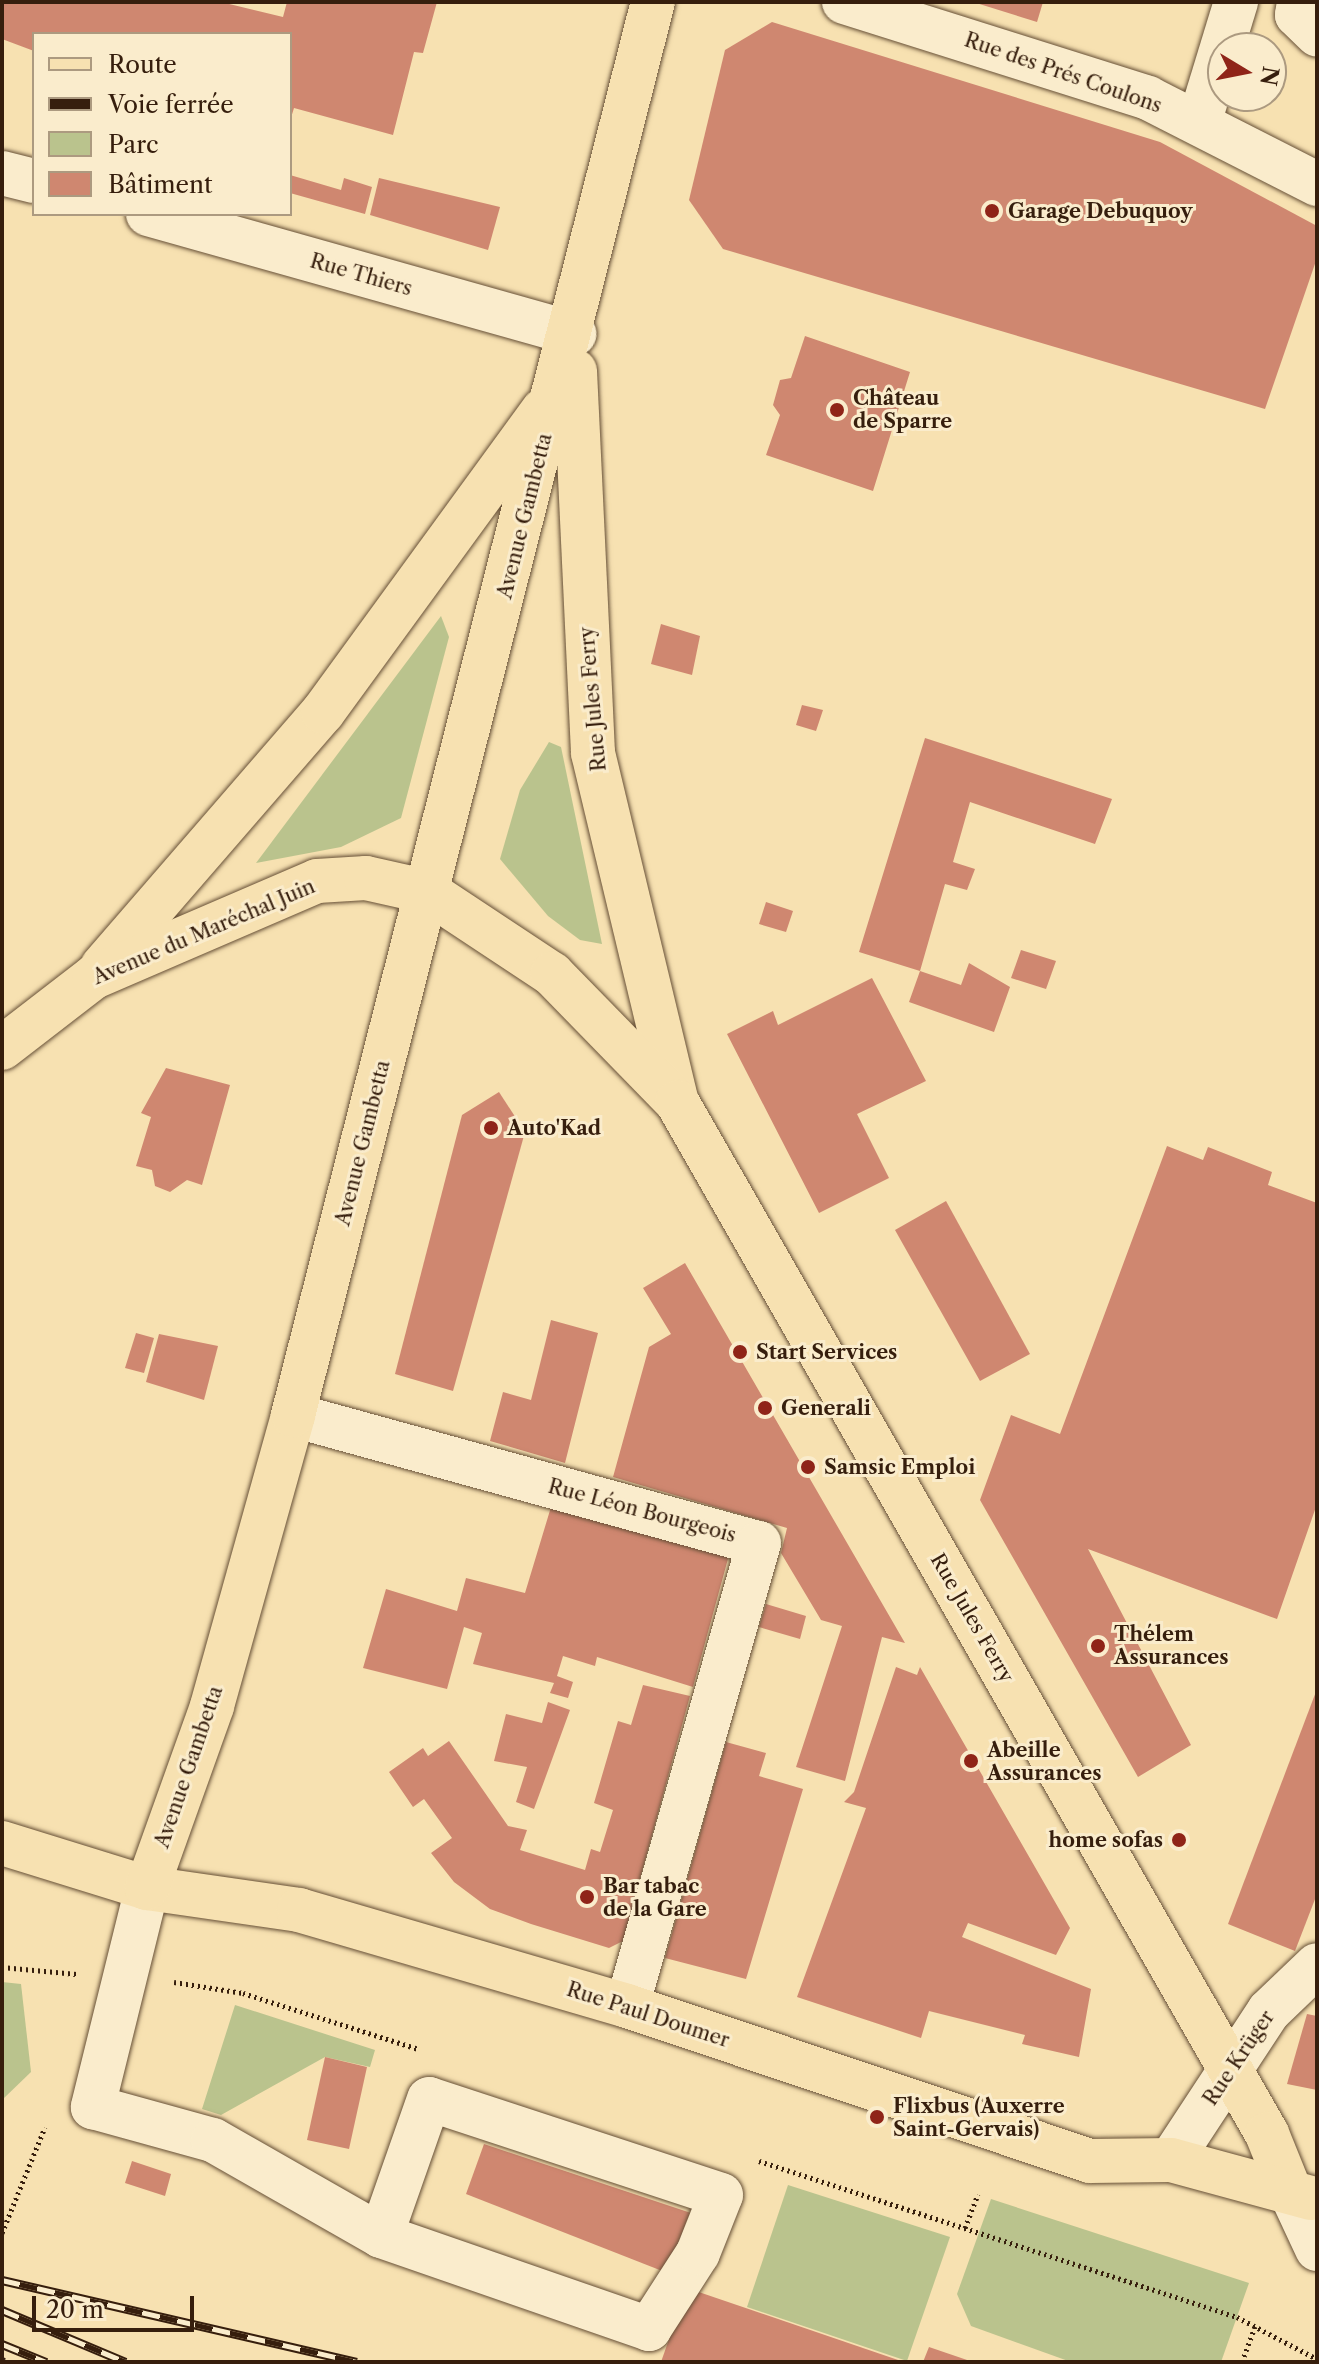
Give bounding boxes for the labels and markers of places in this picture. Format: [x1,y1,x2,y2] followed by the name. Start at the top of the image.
[1008,199,1193,223] place label: Garage Debuquoy
[983,202,1001,220] marker: Garage Debuquoy
[853,386,952,433] place label: Château de Sparre
[828,401,846,419] marker: Château de Sparre
[507,1116,601,1140] place label: Auto'Kad
[482,1119,500,1137] marker: Auto'Kad
[756,1340,897,1364] place label: Start Services
[731,1343,749,1361] marker: Start Services
[781,1396,871,1420] place label: Generali
[756,1399,774,1417] marker: Generali
[824,1455,975,1479] place label: Samsic Emploi
[799,1458,817,1476] marker: Samsic Emploi
[1114,1622,1228,1669] place label: Thélem Assurances
[1089,1637,1107,1655] marker: Thélem Assurances
[987,1738,1101,1785] place label: Abeille Assurances
[962,1752,980,1770] marker: Abeille Assurances
[1049,1828,1163,1852] place label: home sofas
[1170,1831,1188,1849] marker: home sofas
[603,1874,707,1921] place label: Bar tabac de la Gare
[578,1888,596,1906] marker: Bar tabac de la Gare
[893,2094,1065,2141] place label: Flixbus (Auxerre Saint-Gervais)
[868,2108,886,2126] marker: Flixbus (Auxerre Saint-Gervais)

